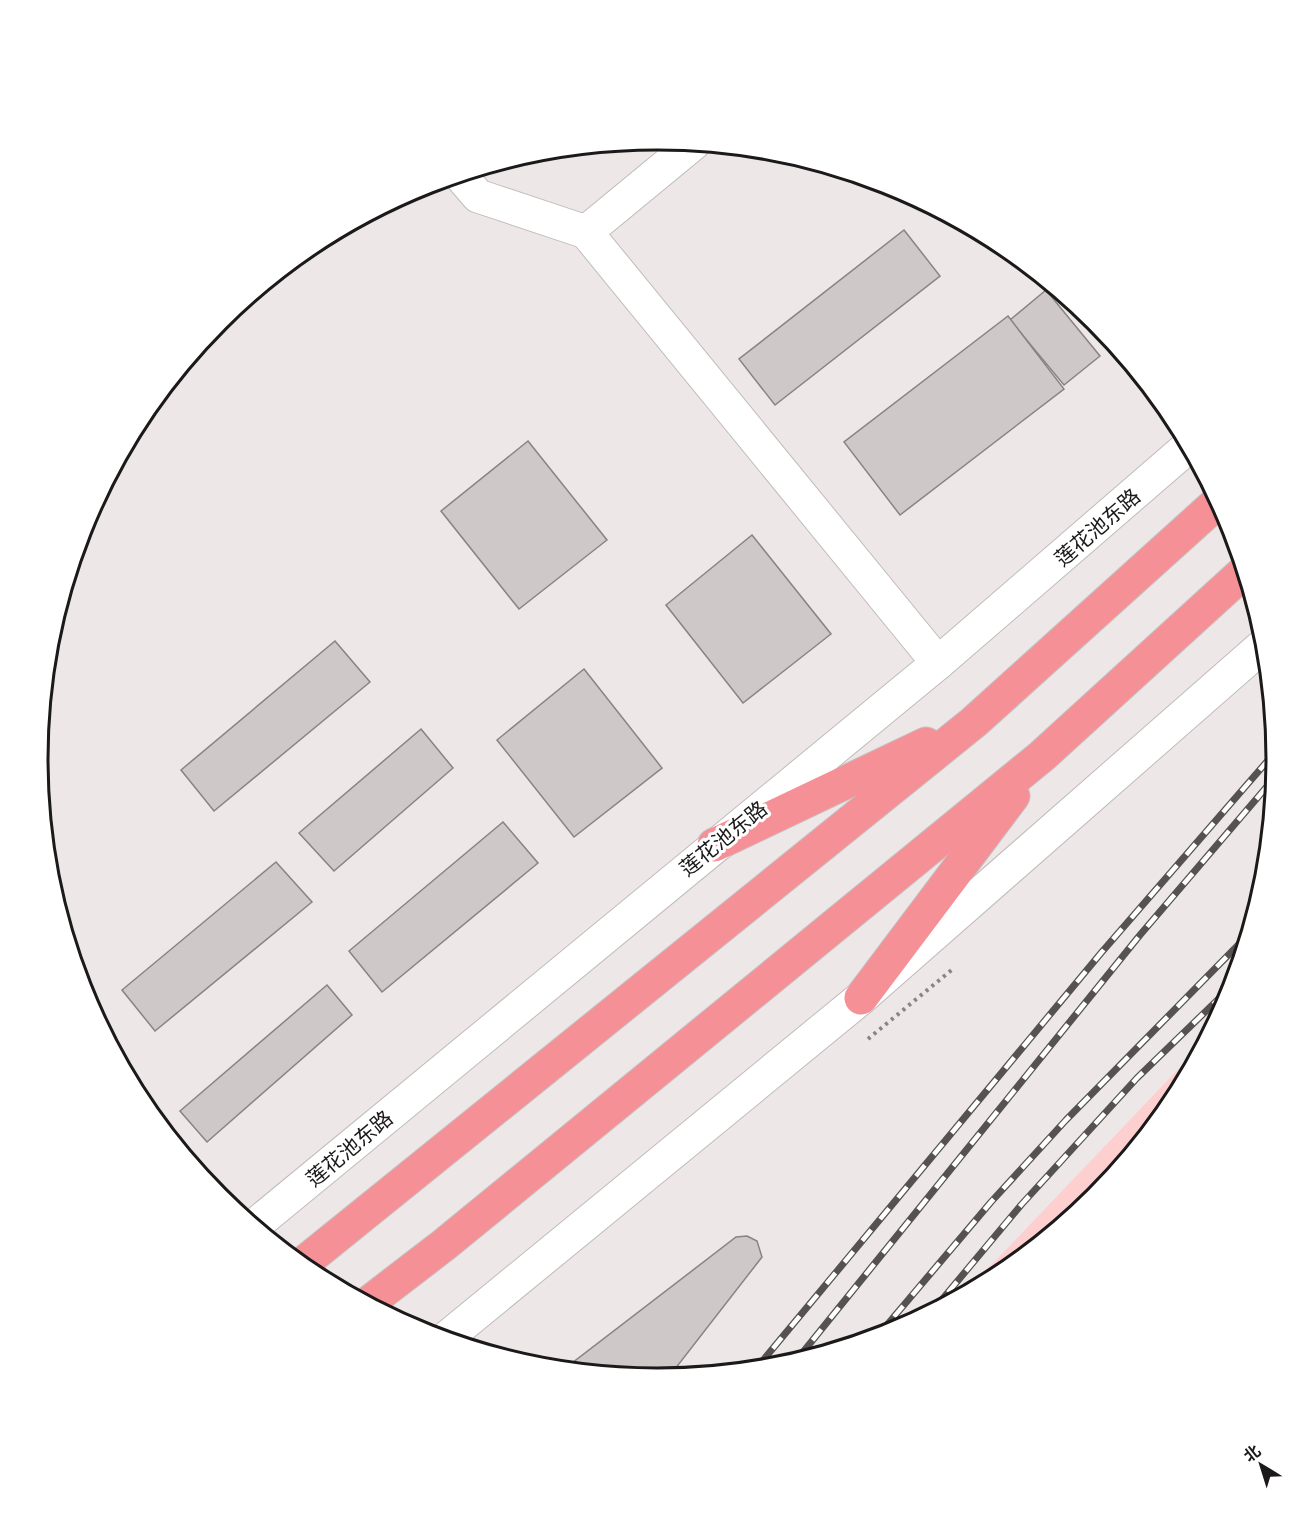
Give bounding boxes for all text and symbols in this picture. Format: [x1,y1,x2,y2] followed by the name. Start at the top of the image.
[1048,482,1146,572] street label: 莲花池东路
[673,794,773,882] street label: 莲花池东路
[300,1104,398,1192] street label: 莲花池东路
[1231,1435,1291,1495] north arrow
[1239,1440,1265,1467] text: 北

